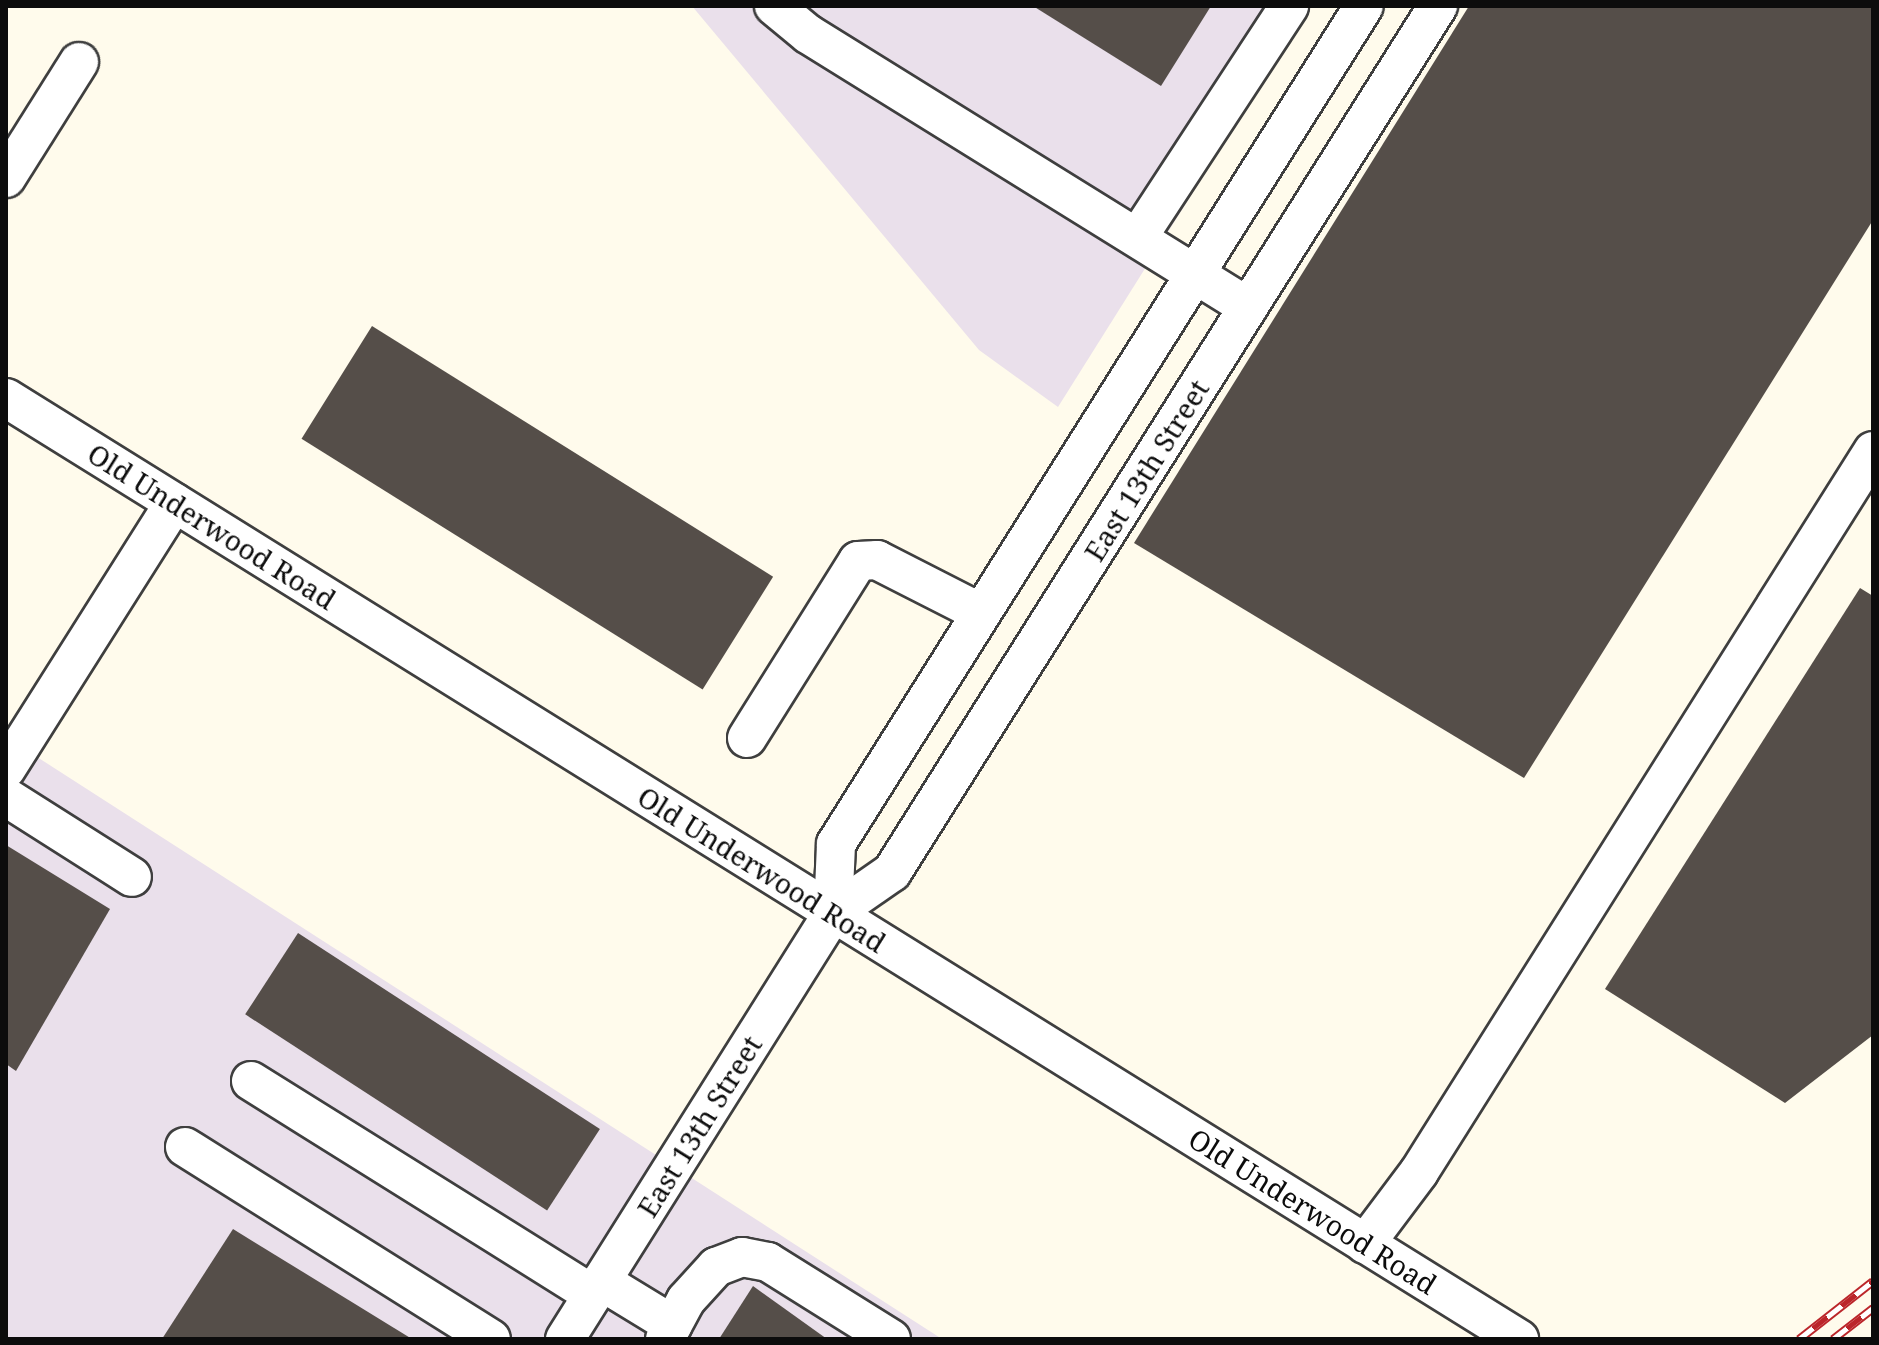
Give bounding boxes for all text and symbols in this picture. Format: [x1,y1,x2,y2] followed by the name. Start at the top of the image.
[1077,373,1215,567] street label: East 13th Street
[82,436,342,616] street label: Old Underwood Road
[632,779,892,959] street label: Old Underwood Road
[630,1029,768,1223] street label: East 13th Street
[1183,1121,1443,1301] street label: Old Underwood Road

